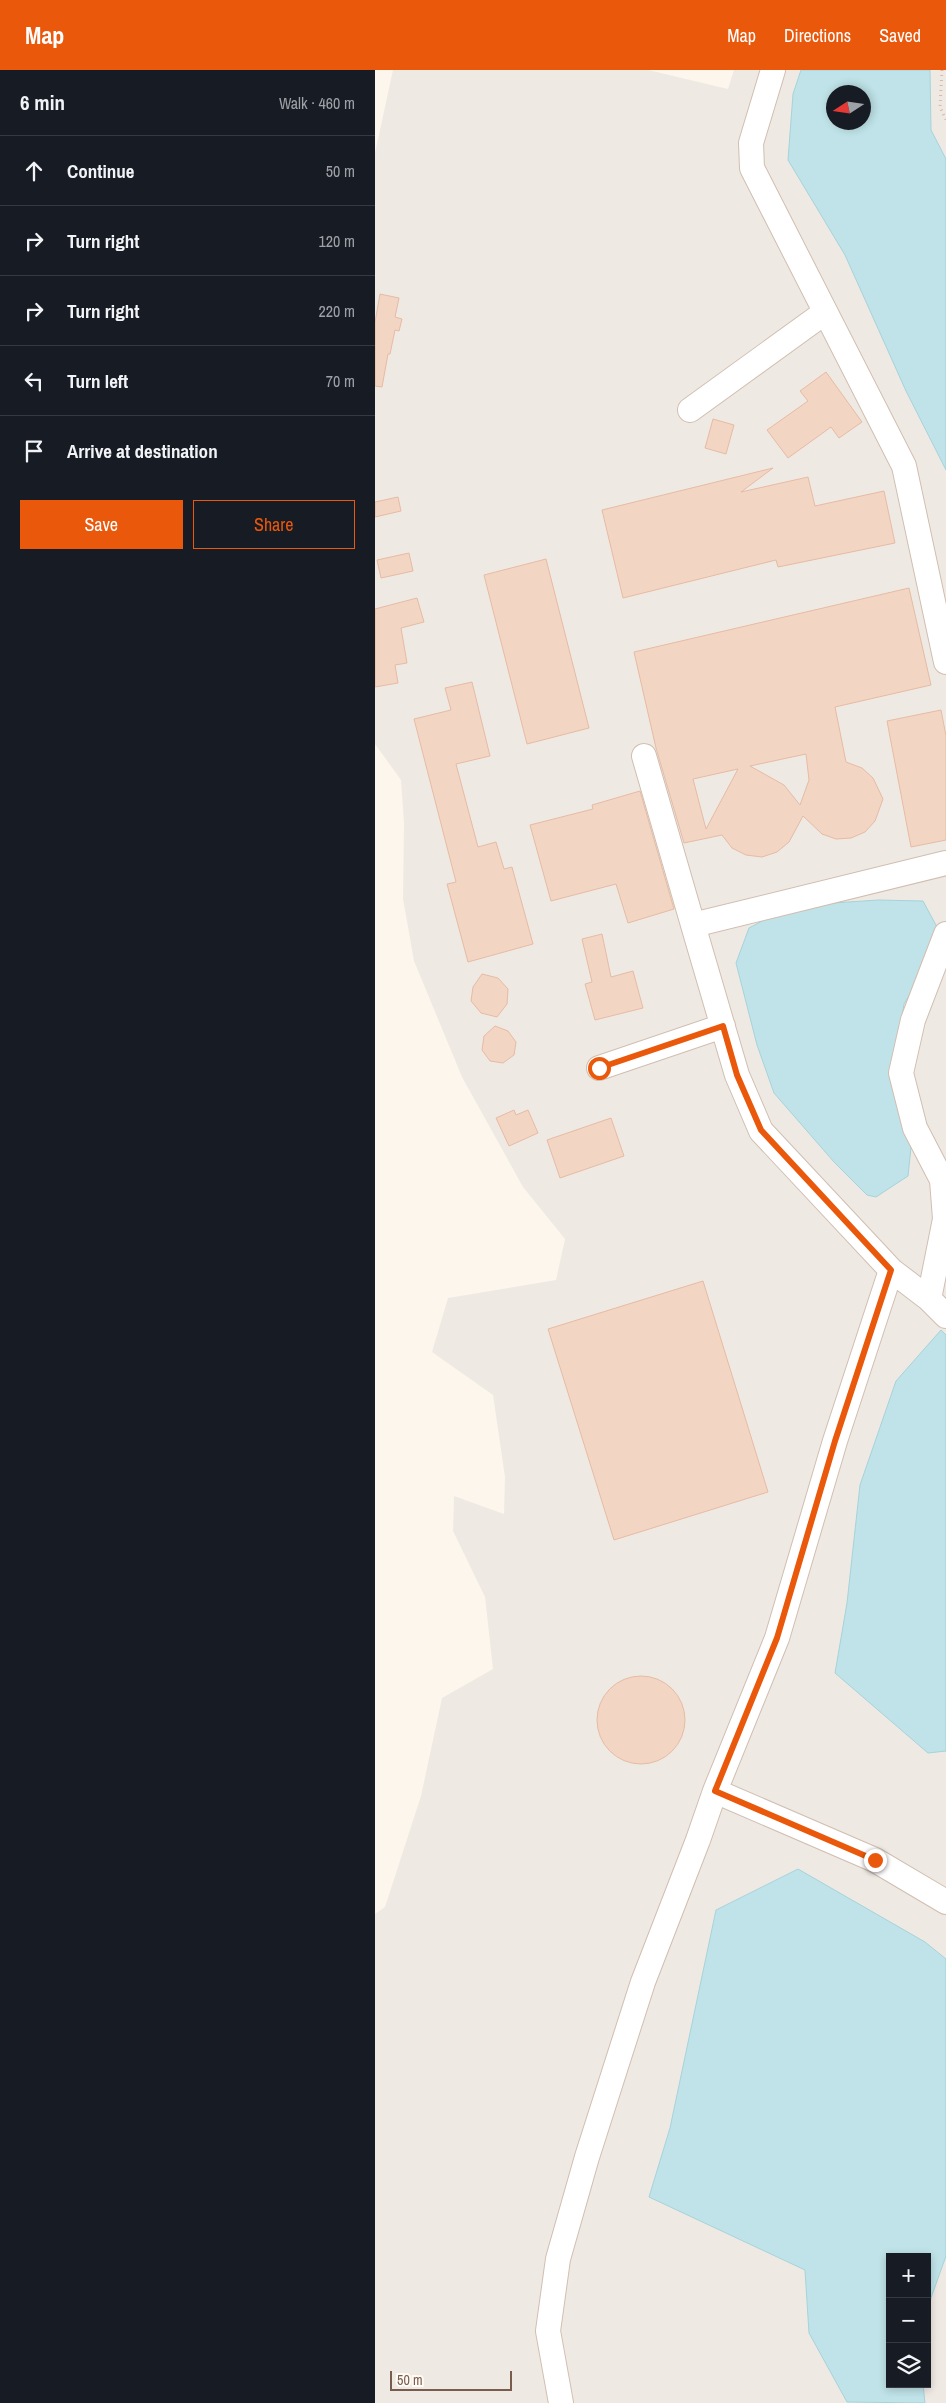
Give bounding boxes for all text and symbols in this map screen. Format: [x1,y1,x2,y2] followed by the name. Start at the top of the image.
[25,19,64,51] text: Map
[727,23,756,48] text: Map
[784,23,851,48] text: Directions
[879,23,921,48] text: Saved
[826,85,871,130] north arrow
[20,88,65,117] text: 6 min
[279,92,355,114] text: Walk · 460 m
[20,157,48,185] icon: ahead
[67,158,135,184] text: Continue
[326,160,355,182] text: 50 m
[20,227,48,255] icon: right
[67,228,139,254] text: Turn right
[319,230,355,252] text: 120 m
[20,297,48,325] icon: right
[67,298,139,324] text: Turn right
[319,300,355,322] text: 220 m
[20,367,48,395] icon: left
[67,368,128,394] text: Turn left
[326,370,355,392] text: 70 m
[20,437,48,465] icon: arrive
[67,438,218,464] text: Arrive at destination
[20,500,183,549] button: Save
[193,500,355,549] button: Share
[588,1057,611,1080] route start
[864,1849,887,1872] route end
[886,2253,931,2388] map controls
[886,2253,931,2298] button: +
[886,2298,931,2343] button: −
[886,2343,931,2388] button: layers
[390,2368,513,2391] scale bar
[397,2371,423,2389] text: 50 m

